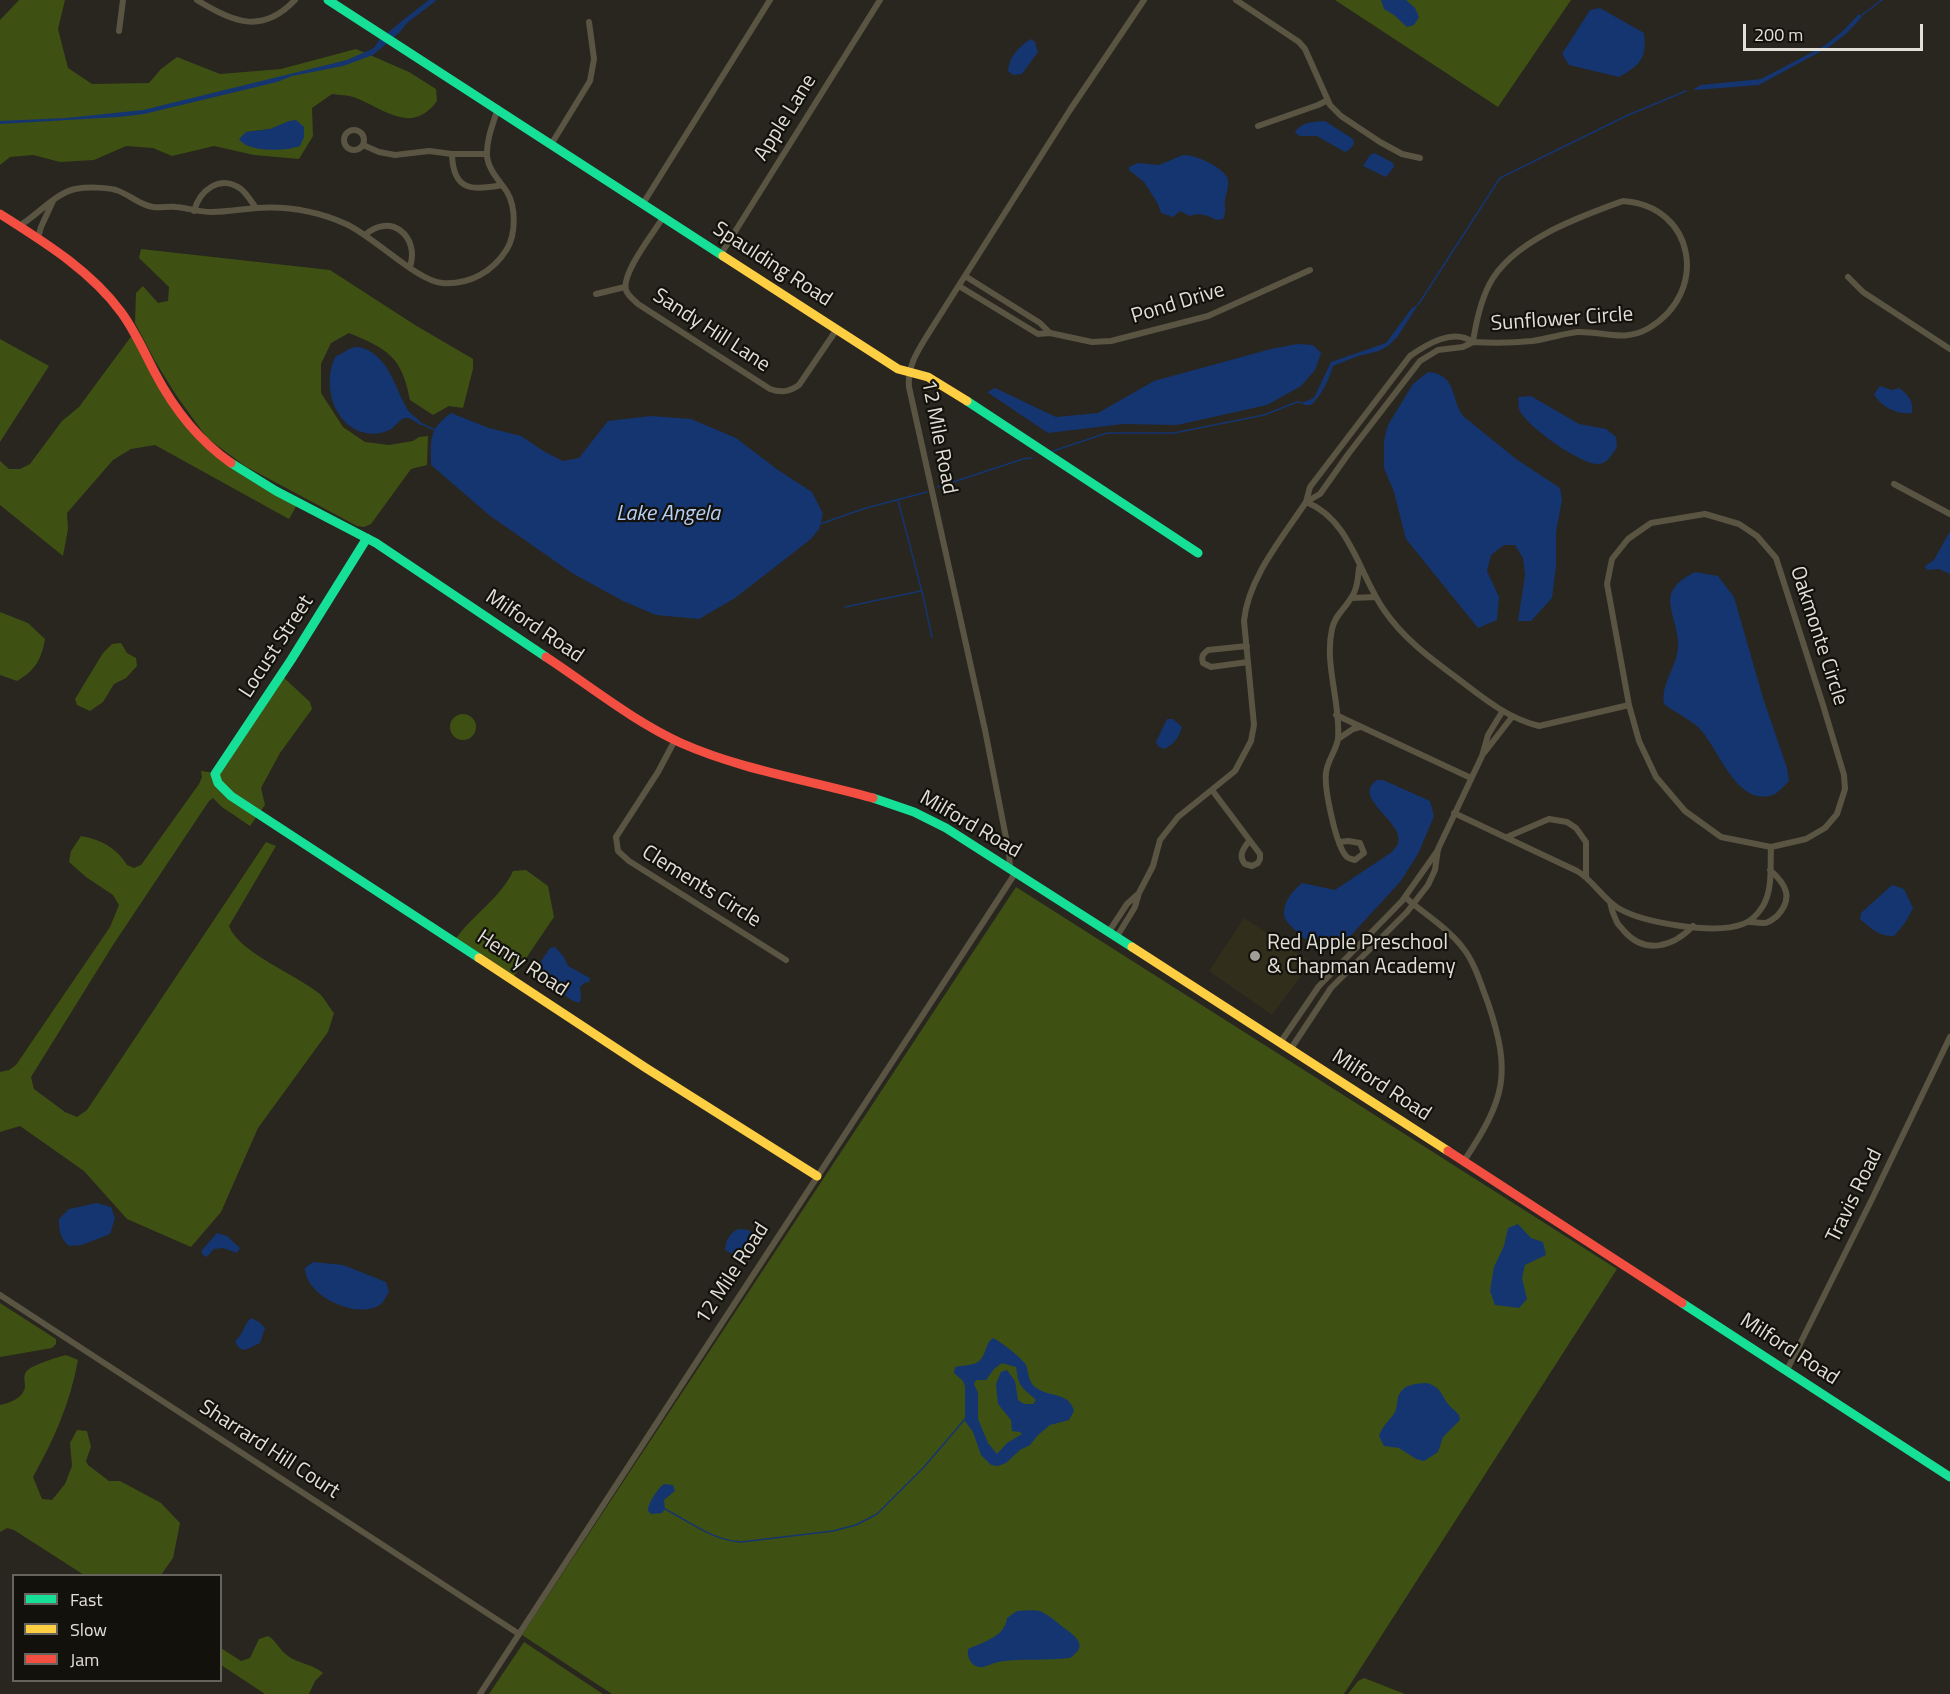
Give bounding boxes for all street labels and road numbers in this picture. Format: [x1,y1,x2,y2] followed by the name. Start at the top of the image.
[750,70,822,166] street label: Apple Lane
[708,217,836,313] street label: Spaulding Road
[1128,278,1228,330] street label: Pond Drive
[648,284,774,378] street label: Sandy Hill Lane
[1490,302,1634,338] street label: Sunflower Circle
[915,378,961,496] street label: 12 Mile Road
[1784,563,1852,709] street label: Oakmonte Circle
[480,585,588,669] street label: Milford Road
[235,591,319,703] street label: Locust Street
[915,786,1025,864] street label: Milford Road
[637,840,765,934] street label: Clements Circle
[472,925,572,1003] street label: Henry Road
[1327,1045,1435,1127] street label: Milford Road
[1821,1145,1889,1247] street label: Travis Road
[691,1219,775,1329] street label: 12 Mile Road
[1735,1309,1843,1391] street label: Milford Road
[194,1395,344,1505] street label: Sharrard Hill Court

